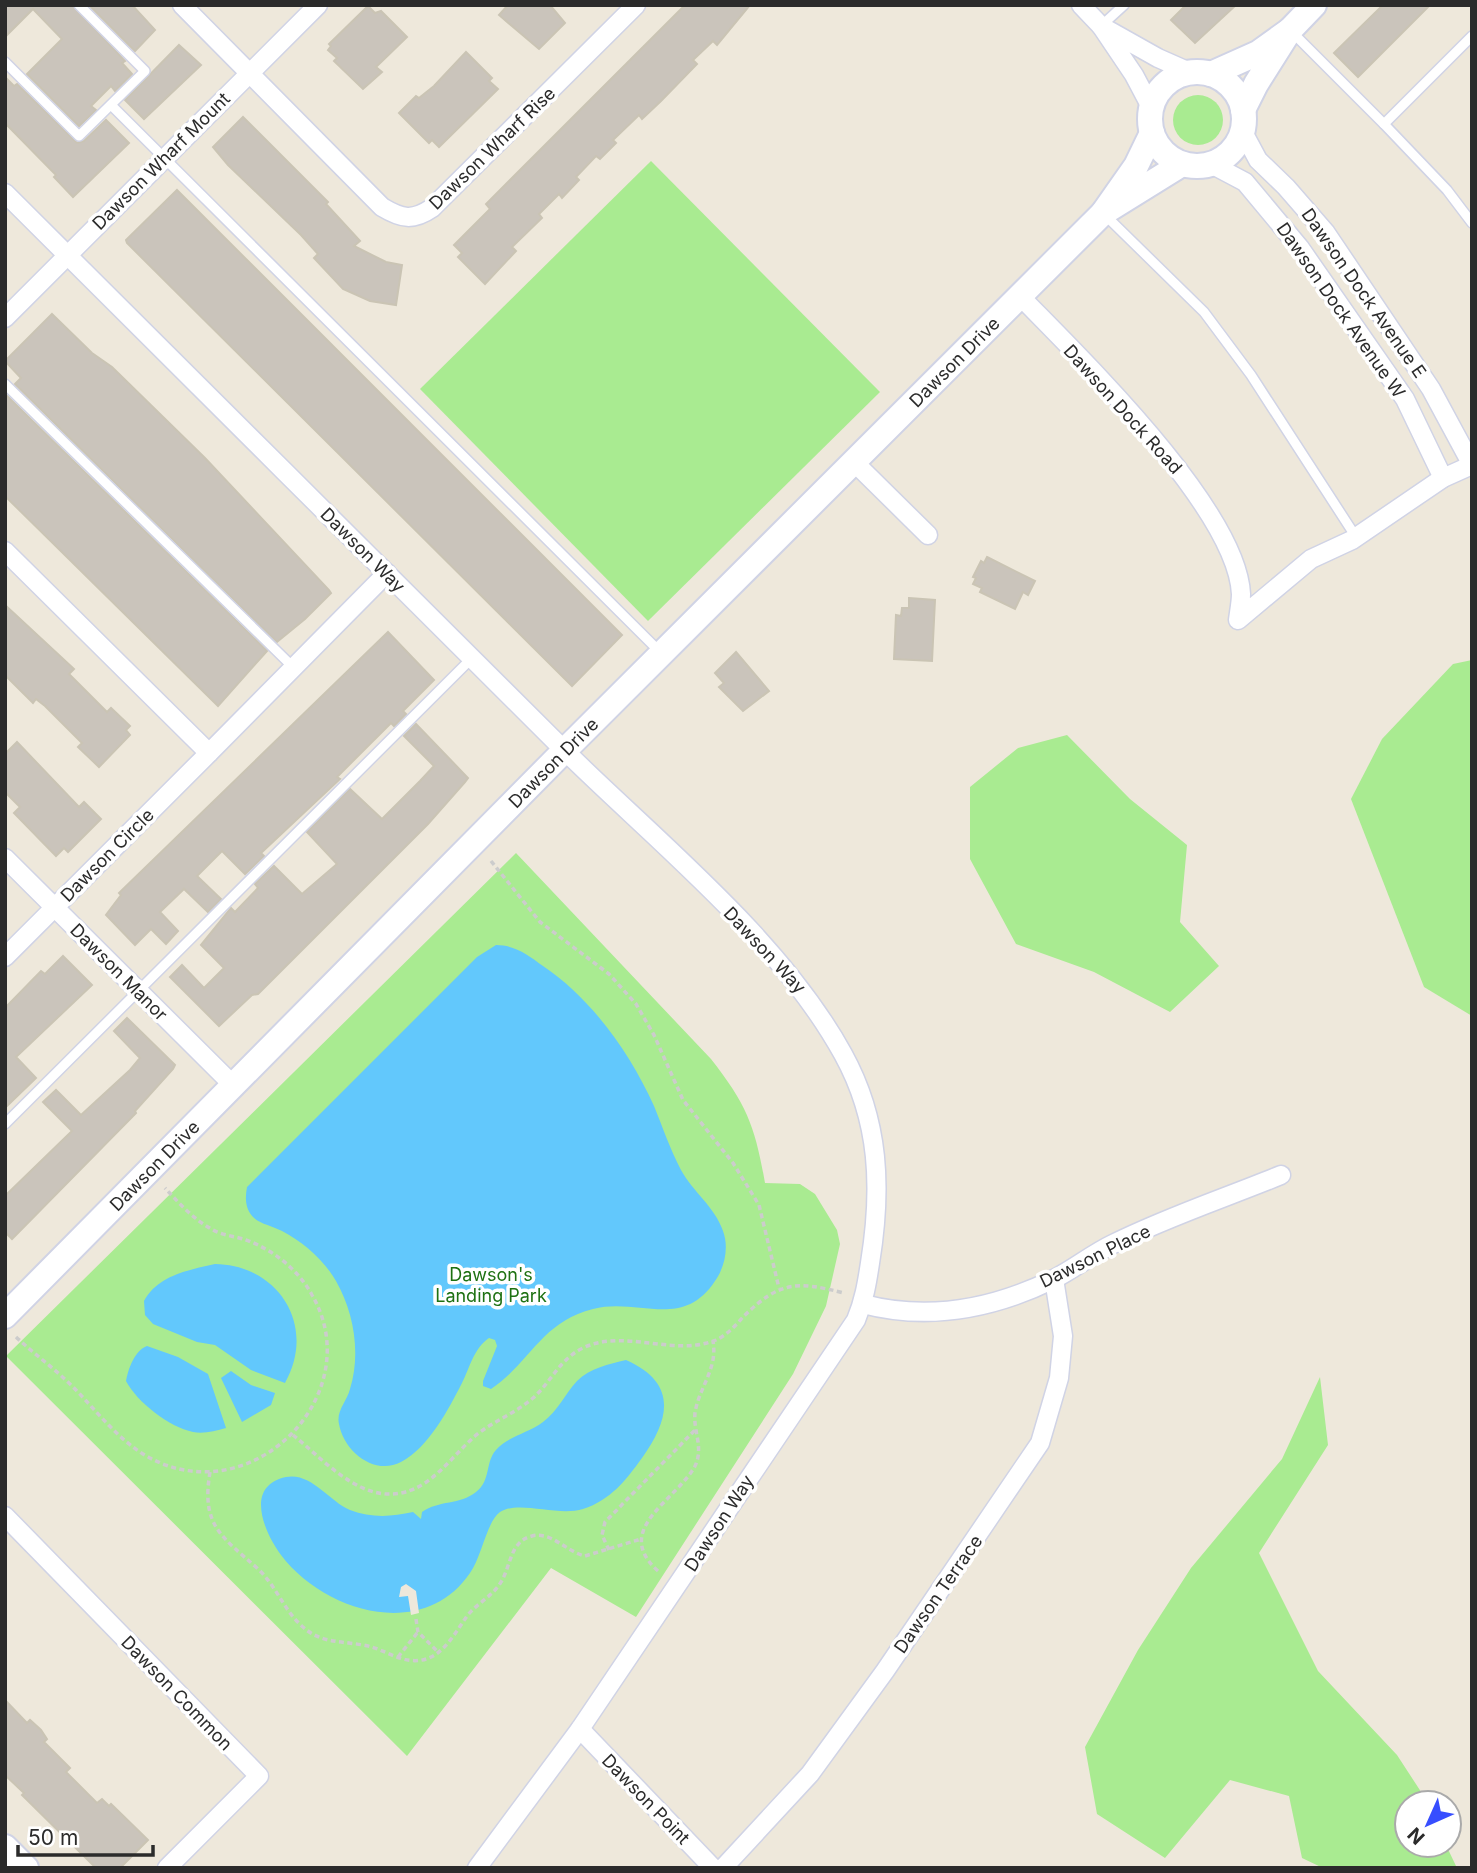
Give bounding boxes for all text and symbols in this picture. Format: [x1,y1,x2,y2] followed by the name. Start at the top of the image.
[425,82,559,214] street label: Dawson Wharf Rise
[88,88,234,234] street label: Dawson Wharf Mount
[1297,204,1431,382] street label: Dawson Dock Avenue E
[1273,218,1410,402] street label: Dawson Dock Avenue W
[905,312,1003,411] street label: Dawson Drive
[1060,340,1186,478] street label: Dawson Dock Road
[316,503,410,597] street label: Dawson Way
[504,713,602,812] street label: Dawson Drive
[56,804,158,906] street label: Dawson Circle
[720,902,810,998] street label: Dawson Way
[66,919,172,1025] street label: Dawson Manor
[105,1116,203,1215] street label: Dawson Drive
[1036,1220,1154,1292] street label: Dawson Place
[435,1264,547,1306] park label: Dawson's Landing Park
[680,1471,758,1575] street label: Dawson Way
[889,1531,987,1657] street label: Dawson Terrace
[117,1631,237,1755] street label: Dawson Common
[598,1750,694,1848] street label: Dawson Point
[1393,1789,1463,1859] north arrow
[18,1814,152,1858] scale bar
[1403,1822,1430,1849] text: N
[28,1825,78,1850] text: 50 m

